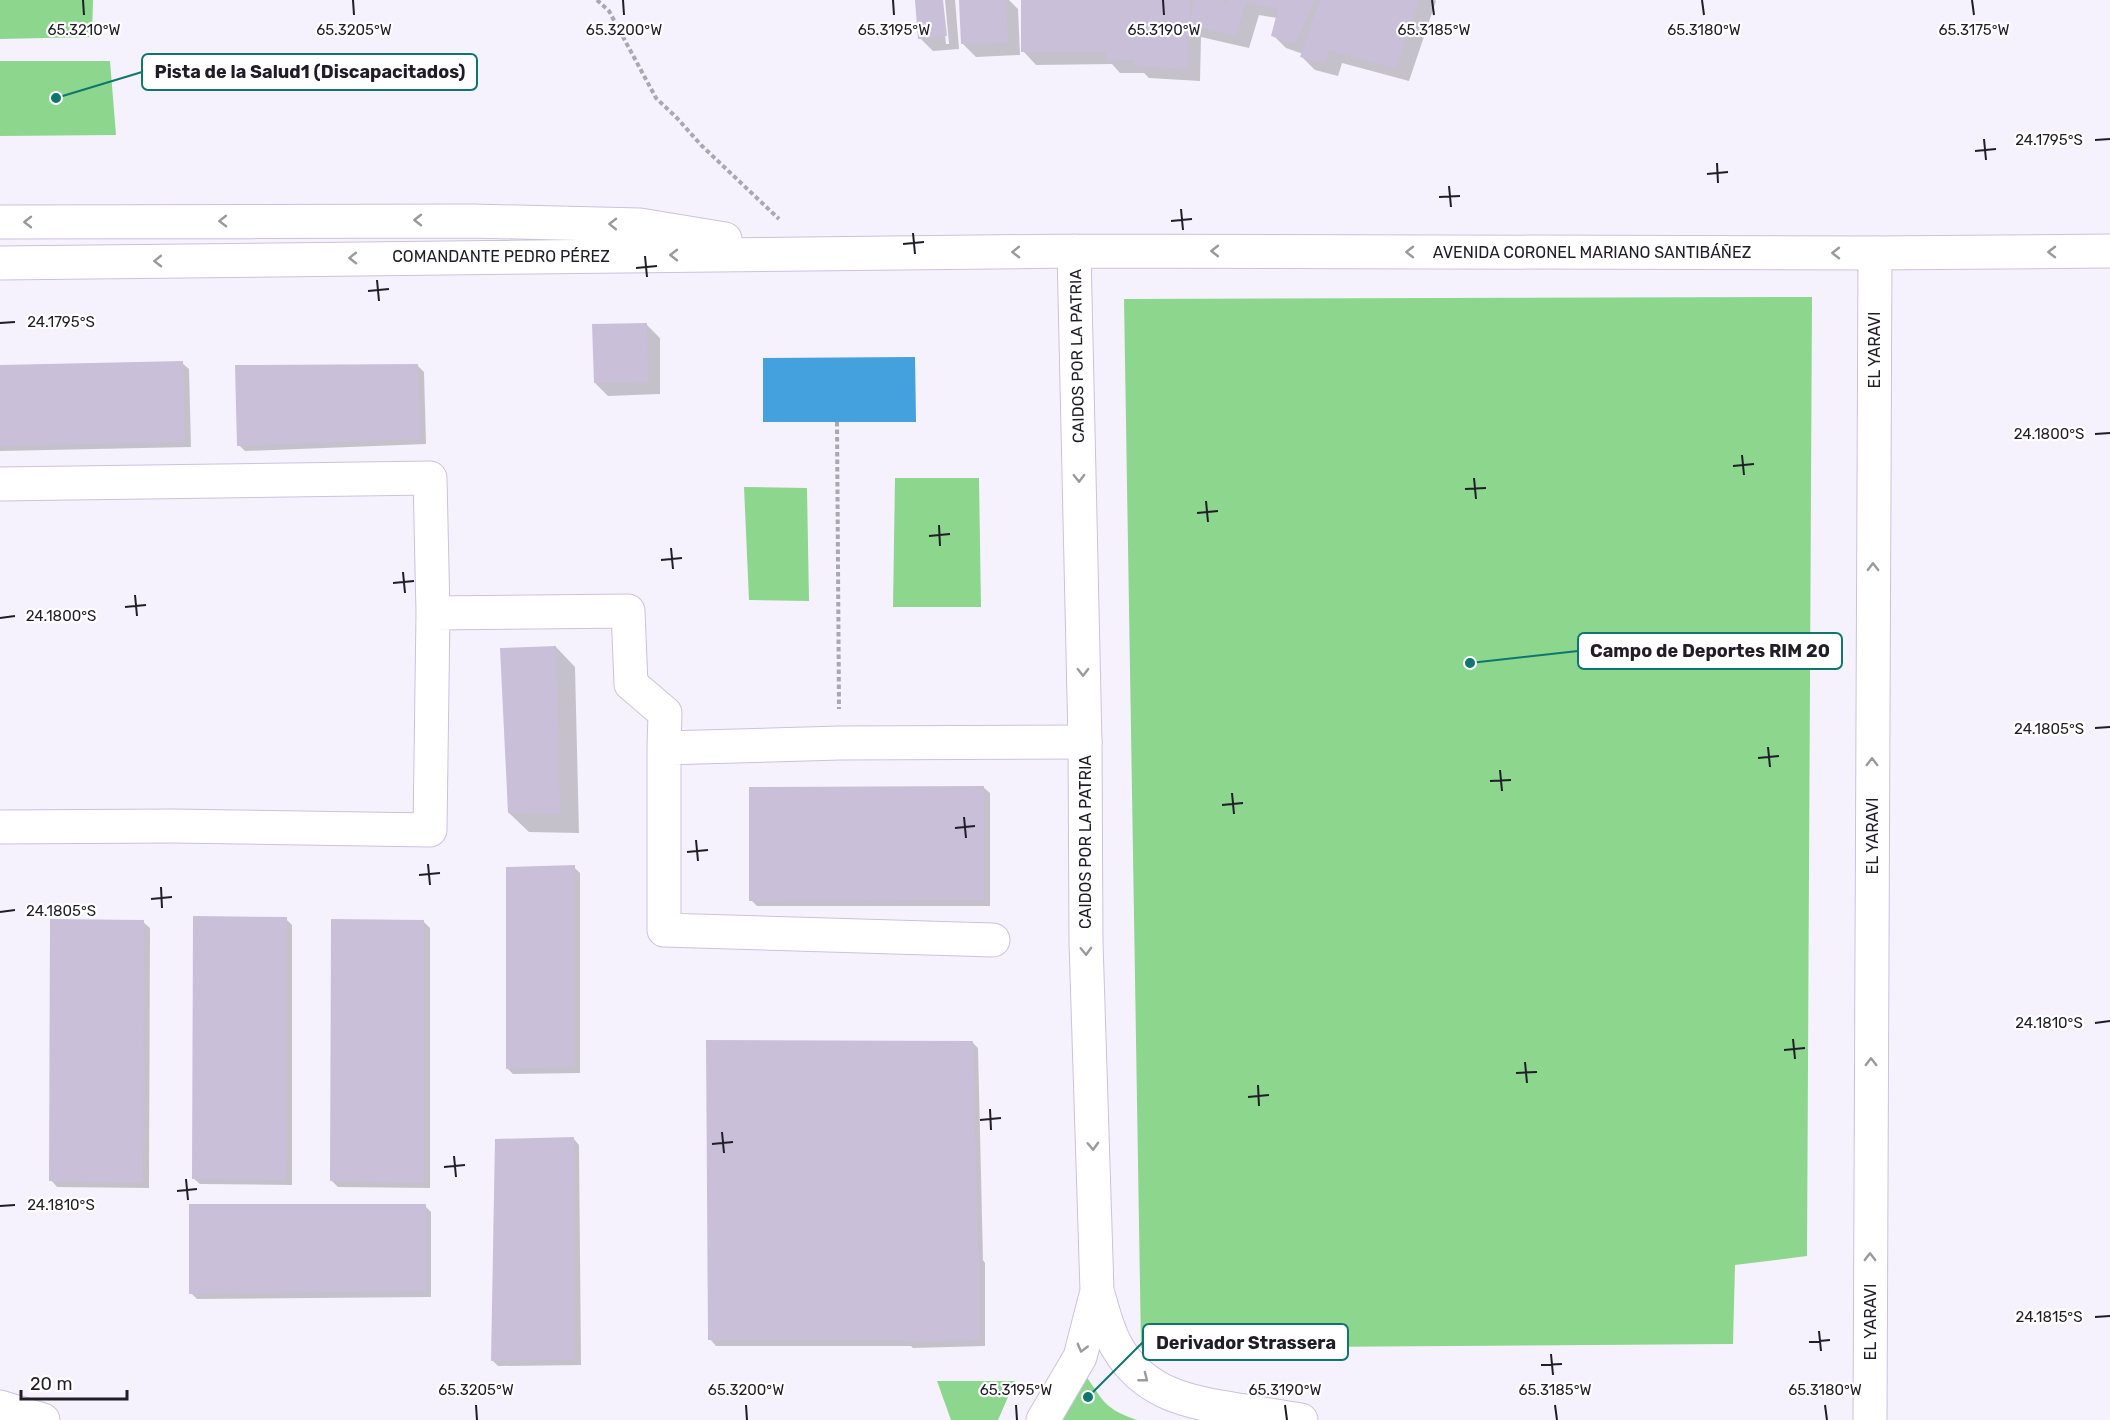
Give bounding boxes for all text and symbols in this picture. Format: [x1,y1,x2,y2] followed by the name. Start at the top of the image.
[47,21,121,39] text: 65.3210°W
[316,21,392,39] text: 65.3205°W
[586,21,662,39] text: 65.3200°W
[858,21,930,39] text: 65.3195°W
[1127,21,1201,39] text: 65.3190°W
[1397,21,1471,39] text: 65.3185°W
[1667,21,1741,39] text: 65.3180°W
[1938,21,2010,39] text: 65.3175°W
[142,54,477,90] callout: Pista de la Salud1 (Discapacitados)
[155,61,466,83] text: Pista de la Salud1 (Discapacitados)
[2015,131,2083,149] text: 24.1795°S
[413,214,422,226] one-way arrow
[218,215,227,227] one-way arrow
[23,216,32,228] one-way arrow
[608,218,617,231] one-way arrow
[1433,243,1751,262] street label: AVENIDA CORONEL MARIANO SANTIBÁÑEZ
[1210,245,1219,257] one-way arrow
[1011,246,1020,258] one-way arrow
[1405,246,1414,258] one-way arrow
[2047,246,2056,258] one-way arrow
[392,247,610,266] street label: COMANDANTE PEDRO PÉREZ
[1831,247,1840,259] one-way arrow
[669,249,678,261] one-way arrow
[348,252,357,264] one-way arrow
[153,254,162,267] one-way arrow
[1066,269,1088,443] street label: CAIDOS POR LA PATRIA
[1865,312,1884,388] street label: EL YARAVI
[27,313,95,331] text: 24.1795°S
[2014,425,2084,443] text: 24.1800°S
[1073,473,1086,482] one-way arrow
[1867,562,1879,571] one-way arrow
[26,607,96,625] text: 24.1800°S
[1578,633,1842,669] callout: Campo de Deportes RIM 20
[1590,640,1830,662] text: Campo de Deportes RIM 20
[1077,668,1090,677] one-way arrow
[2014,720,2084,738] text: 24.1805°S
[1076,755,1095,929] street label: CAIDOS POR LA PATRIA
[1866,757,1878,766] one-way arrow
[1863,798,1882,874] street label: EL YARAVI
[26,902,96,920] text: 24.1805°S
[1080,947,1092,956] one-way arrow
[2015,1014,2083,1032] text: 24.1810°S
[1865,1057,1877,1066] one-way arrow
[1086,1142,1099,1151] one-way arrow
[27,1196,95,1214] text: 24.1810°S
[1864,1252,1876,1261] one-way arrow
[1861,1284,1880,1360] street label: EL YARAVI
[2016,1308,2082,1326] text: 24.1815°S
[1143,1324,1348,1360] callout: Derivador Strassera
[1156,1332,1336,1354] text: Derivador Strassera
[1077,1343,1090,1353] one-way arrow
[21,1363,128,1401] scale bar
[1137,1370,1148,1381] one-way arrow
[30,1373,72,1395] text: 20 m
[438,1381,514,1399] text: 65.3205°W
[708,1381,784,1399] text: 65.3200°W
[980,1381,1052,1399] text: 65.3195°W
[1248,1381,1322,1399] text: 65.3190°W
[1518,1381,1592,1399] text: 65.3185°W
[1788,1381,1862,1399] text: 65.3180°W

